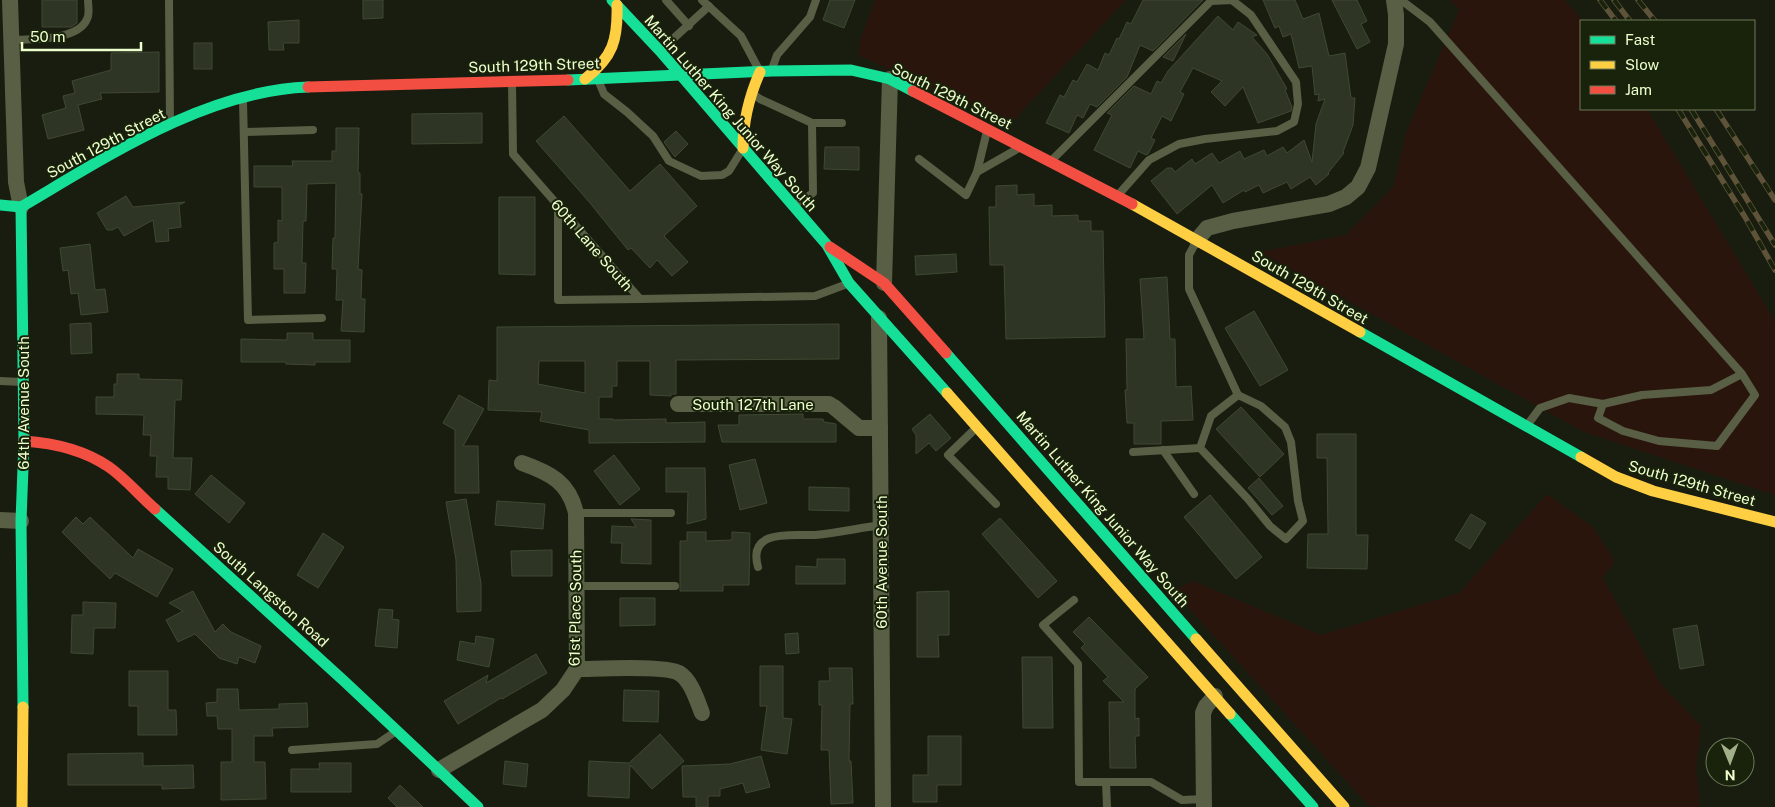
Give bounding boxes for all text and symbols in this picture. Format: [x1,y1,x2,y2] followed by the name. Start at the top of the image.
[641,11,821,215] street label: Martin Luther King Junior Way South
[22,20,141,52] scale bar
[1580,20,1755,110] legend
[30,28,65,45] text: 50 m
[1625,31,1655,48] text: Fast
[468,54,600,76] street label: South 129th Street
[1625,56,1660,73] text: Slow
[889,59,1015,133] street label: South 129th Street
[1625,81,1652,98] text: Jam
[44,105,168,181] street label: South 129th Street
[548,196,636,294] street label: 60th Lane South
[1249,247,1371,327] street label: South 129th Street
[15,336,32,470] street label: 64th Avenue South
[692,396,814,413] street label: South 127th Lane
[1013,407,1193,611] street label: Martin Luther King Junior Way South
[1626,457,1758,509] street label: South 129th Street
[873,495,890,629] street label: 60th Avenue South
[210,538,332,650] street label: South Langston Road
[565,550,585,666] street label: 61st Place South
[1705,737,1755,787] north arrow
[1725,767,1736,783] text: N

